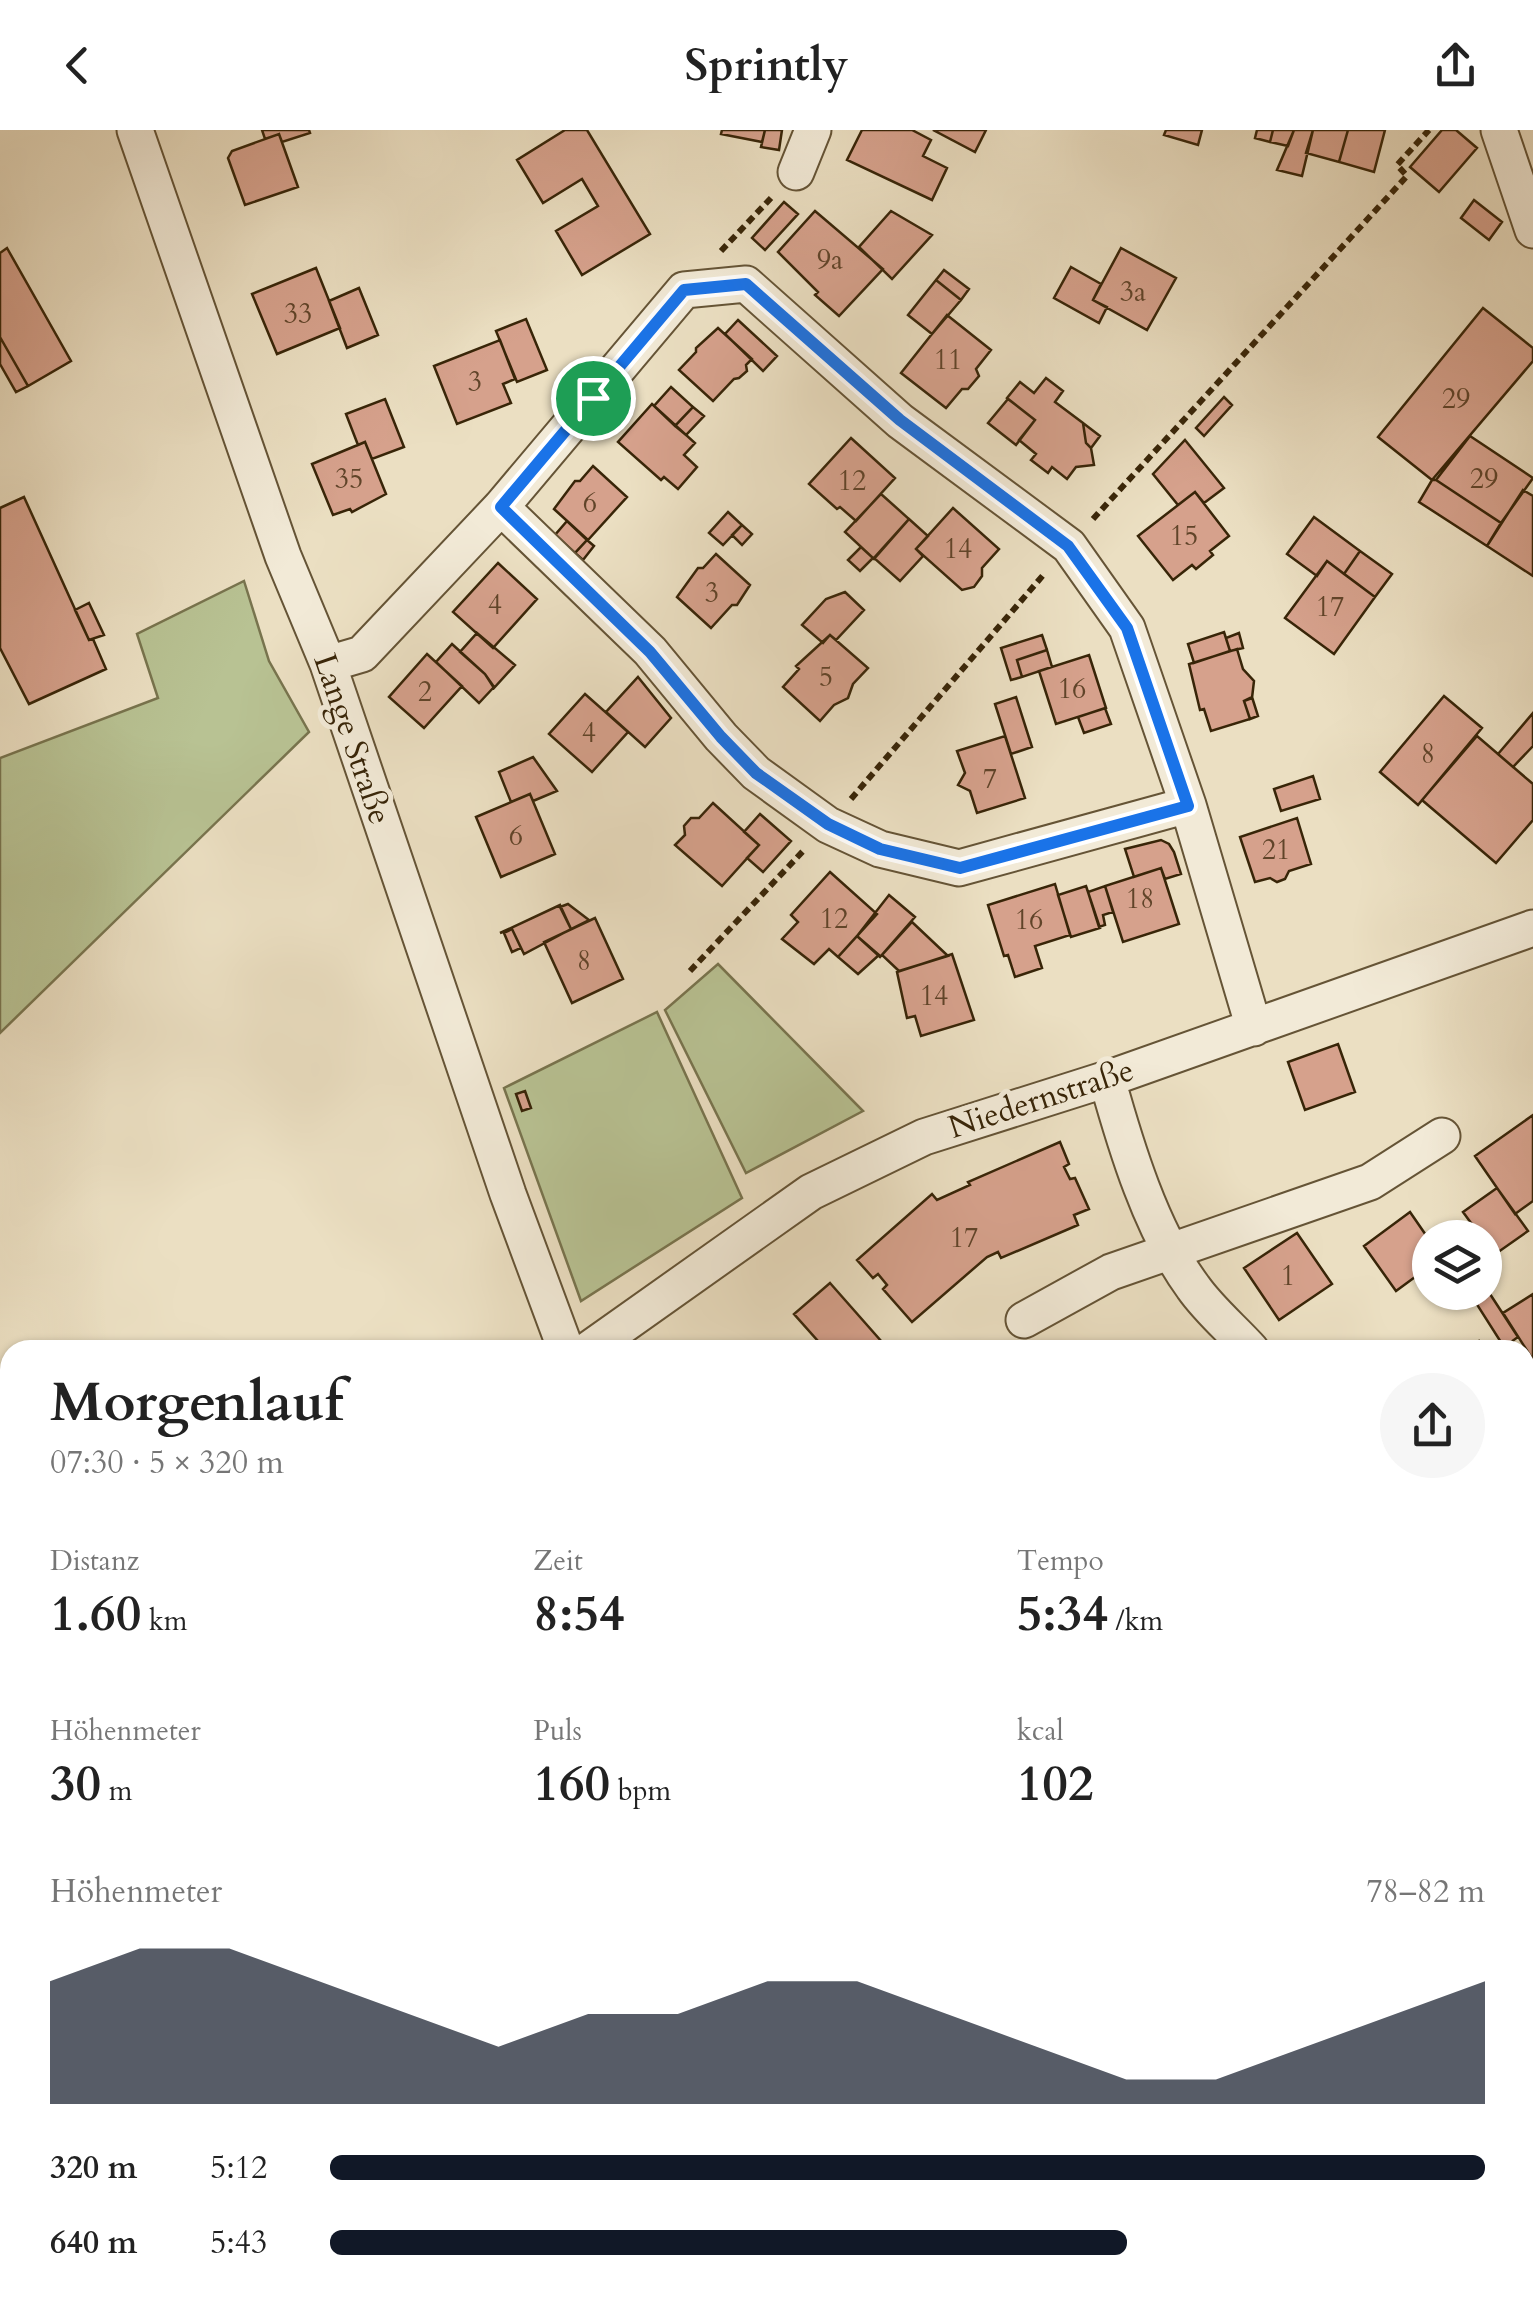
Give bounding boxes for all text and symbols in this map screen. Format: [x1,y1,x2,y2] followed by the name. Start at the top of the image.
[685,35,848,96] text: Sprintly
[50,38,105,93] icon: back
[1428,38,1483,93] icon: share
[817,241,843,279] house number: 9a
[1120,273,1146,311] house number: 3a
[284,295,312,333] house number: 33
[934,341,962,379] house number: 11
[551,356,636,441] pin
[468,363,482,401] house number: 3
[566,371,621,426] icon: arrive
[1442,380,1470,418] house number: 29
[335,460,363,498] house number: 35
[1470,460,1498,498] house number: 29
[838,462,866,500] house number: 12
[583,484,597,522] house number: 6
[1170,517,1198,555] house number: 15
[944,530,972,568] house number: 14
[705,574,719,612] house number: 3
[488,586,502,624] house number: 4
[1316,588,1344,626] house number: 17
[302,648,402,830] street label: Lange Straße
[819,658,833,696] house number: 5
[1058,670,1086,708] house number: 16
[418,673,432,711] house number: 2
[582,714,596,752] house number: 4
[1421,735,1435,773] house number: 8
[983,760,997,798] house number: 7
[509,817,523,855] house number: 6
[1262,831,1290,869] house number: 21
[1126,880,1154,918] house number: 18
[820,900,848,938] house number: 12
[1015,901,1043,939] house number: 16
[577,942,591,980] house number: 8
[920,977,948,1015] house number: 14
[943,1048,1139,1150] street label: Niedernstraße
[950,1219,978,1257] house number: 17
[1412,1220,1502,1310] map controls
[1412,1220,1502,1310] button: layers
[1281,1257,1295,1295] house number: 1
[50,1366,343,1440] text: Morgenlauf
[1380,1373,1485,1478] button: share
[50,1441,284,1485] text: 07:30 · 5 × 320 m
[50,1542,139,1580] text: Distanz
[533,1542,583,1580] text: Zeit
[1017,1542,1104,1580] text: Tempo
[50,1580,141,1648] text: 1.60
[533,1580,625,1648] text: 8:54
[1017,1580,1108,1648] text: 5:34
[141,1602,188,1640] text: km
[1108,1602,1163,1640] text: /km
[50,1712,201,1750] text: Höhenmeter
[533,1712,582,1750] text: Puls
[1017,1712,1064,1750] text: kcal
[50,1750,101,1818] text: 30
[533,1750,610,1818] text: 160
[1017,1750,1094,1818] text: 102
[101,1772,132,1810] text: m
[610,1772,671,1810] text: bpm
[50,1870,222,1914] text: Höhenmeter
[1366,1870,1485,1914] text: 78–82 m
[50,2146,137,2190] text: 320 m
[210,2146,267,2190] text: 5:12
[50,2221,137,2265] text: 640 m
[210,2221,267,2265] text: 5:43

